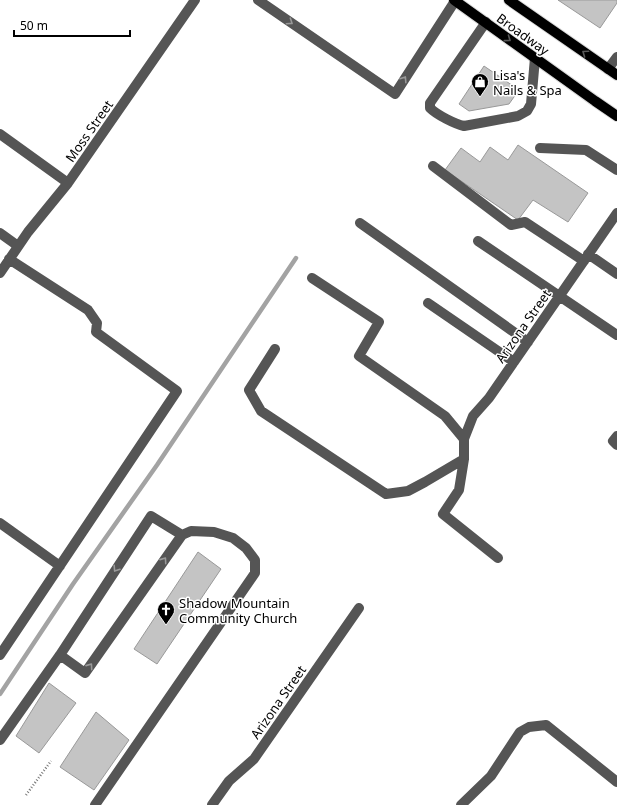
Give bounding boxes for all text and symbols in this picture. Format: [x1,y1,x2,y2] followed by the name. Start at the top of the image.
[493,9,553,59] street label: Broadway
[14,12,130,38] scale bar
[20,17,48,34] text: 50 m
[286,17,293,25] one-way arrow
[504,34,511,41] one-way arrow
[582,50,589,58] one-way arrow
[493,66,562,99] place label: Lisa's Nails & Spa
[470,72,490,97] shop icon: Lisa's Nails & Spa
[399,76,407,83] one-way arrow
[61,96,117,166] street label: Moss Street
[491,285,555,366] street label: Arizona Street
[159,557,167,564] one-way arrow
[114,565,121,572] one-way arrow
[179,594,297,627] place label: Shadow Mountain Community Church
[156,600,176,625] church icon: Shadow Mountain Community Church
[246,661,310,742] street label: Arizona Street
[85,664,92,671] one-way arrow

